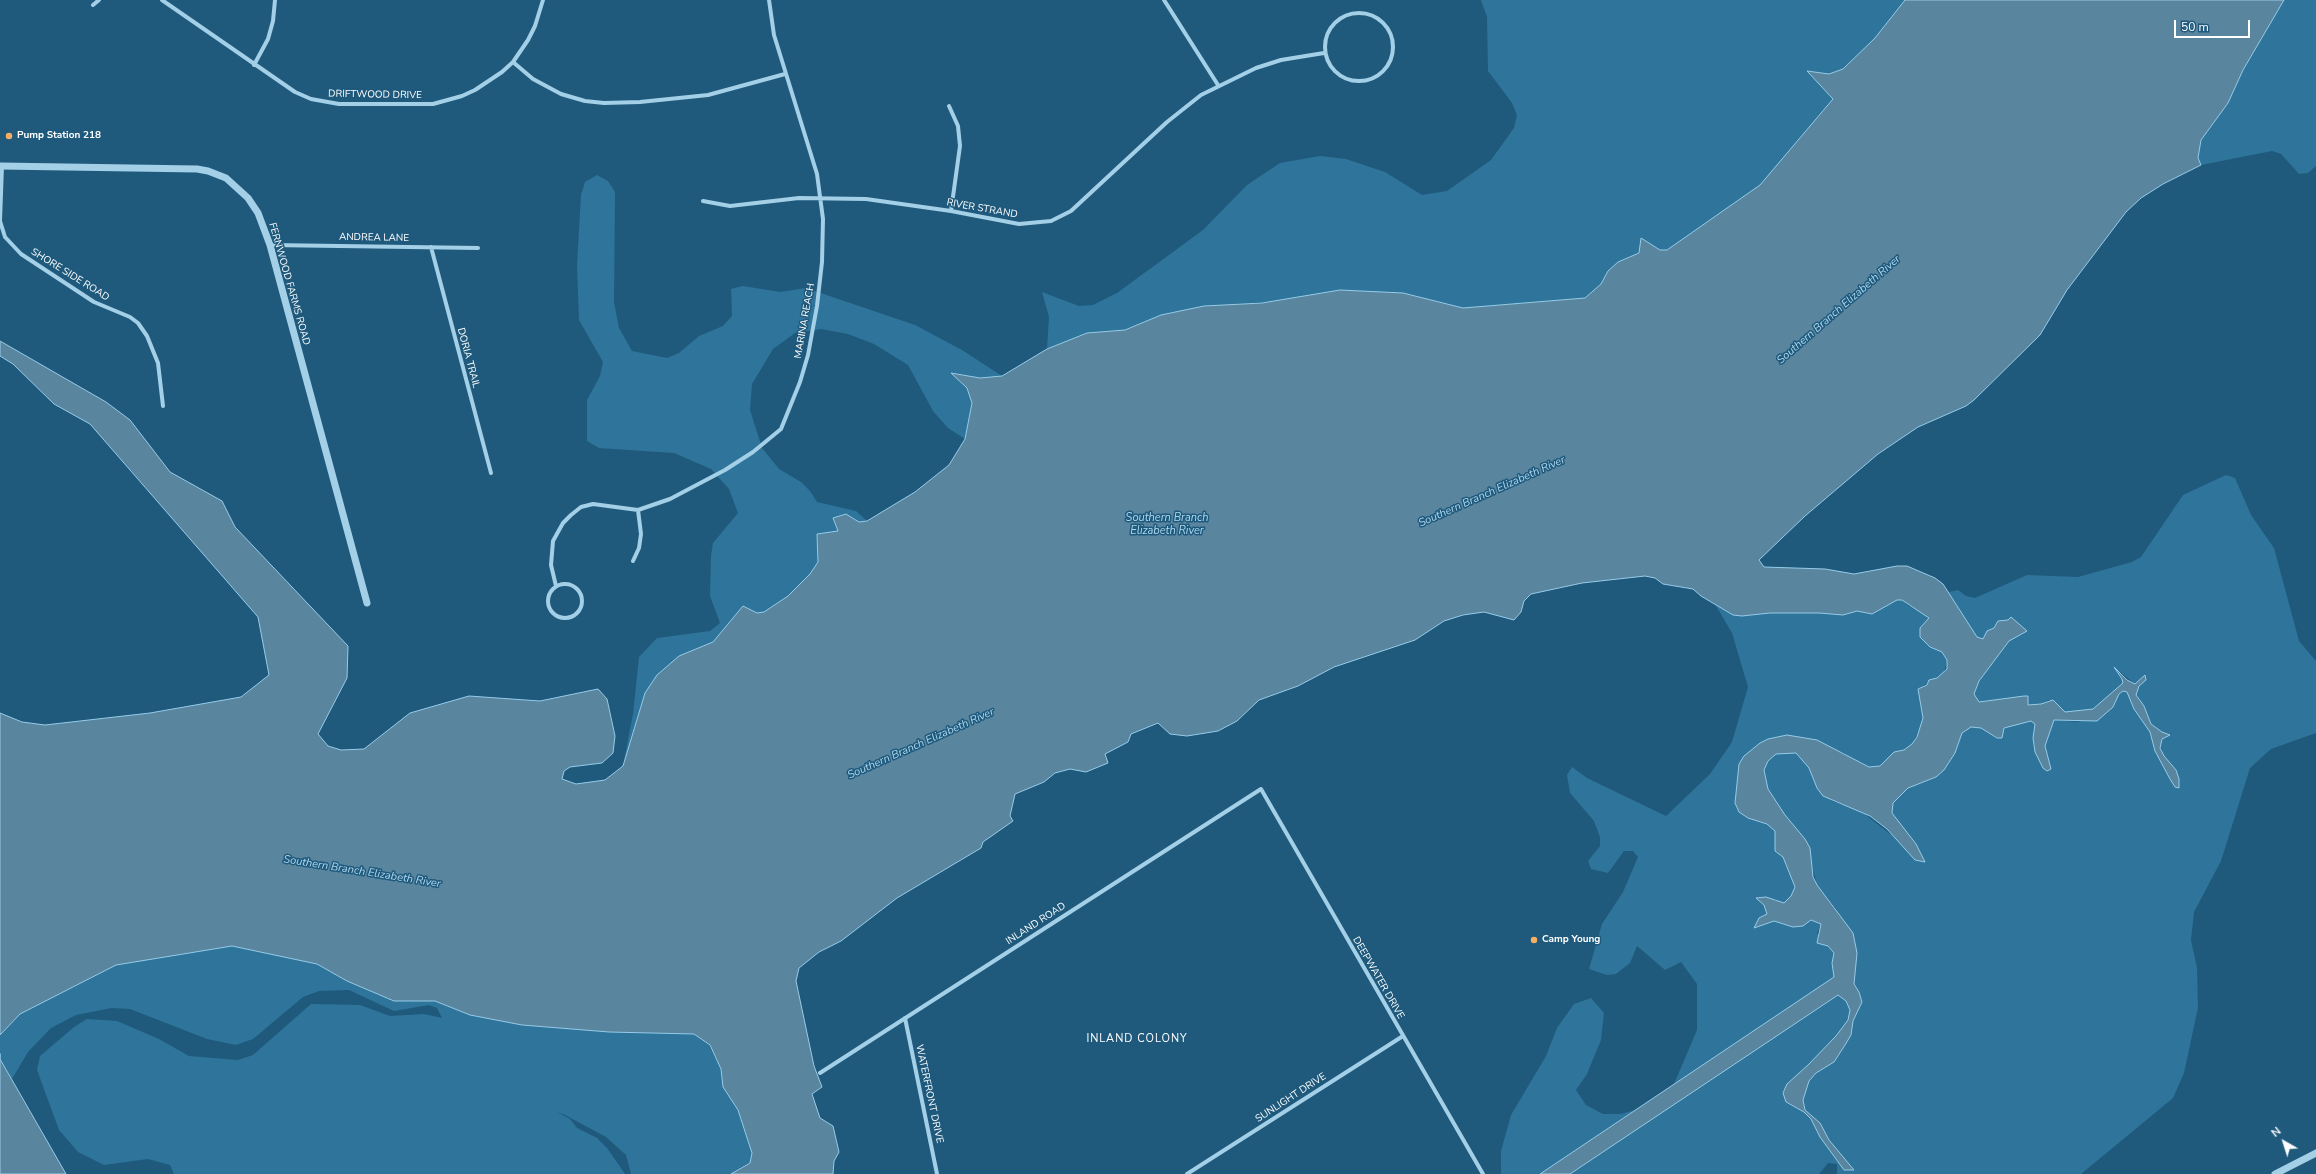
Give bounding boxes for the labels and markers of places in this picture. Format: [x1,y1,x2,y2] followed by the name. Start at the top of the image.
[17,130,101,142] place label: Pump Station 218
[4,131,14,141] marker: Pump Station 218
[1542,934,1600,946] place label: Camp Young
[1529,935,1539,945] marker: Camp Young

